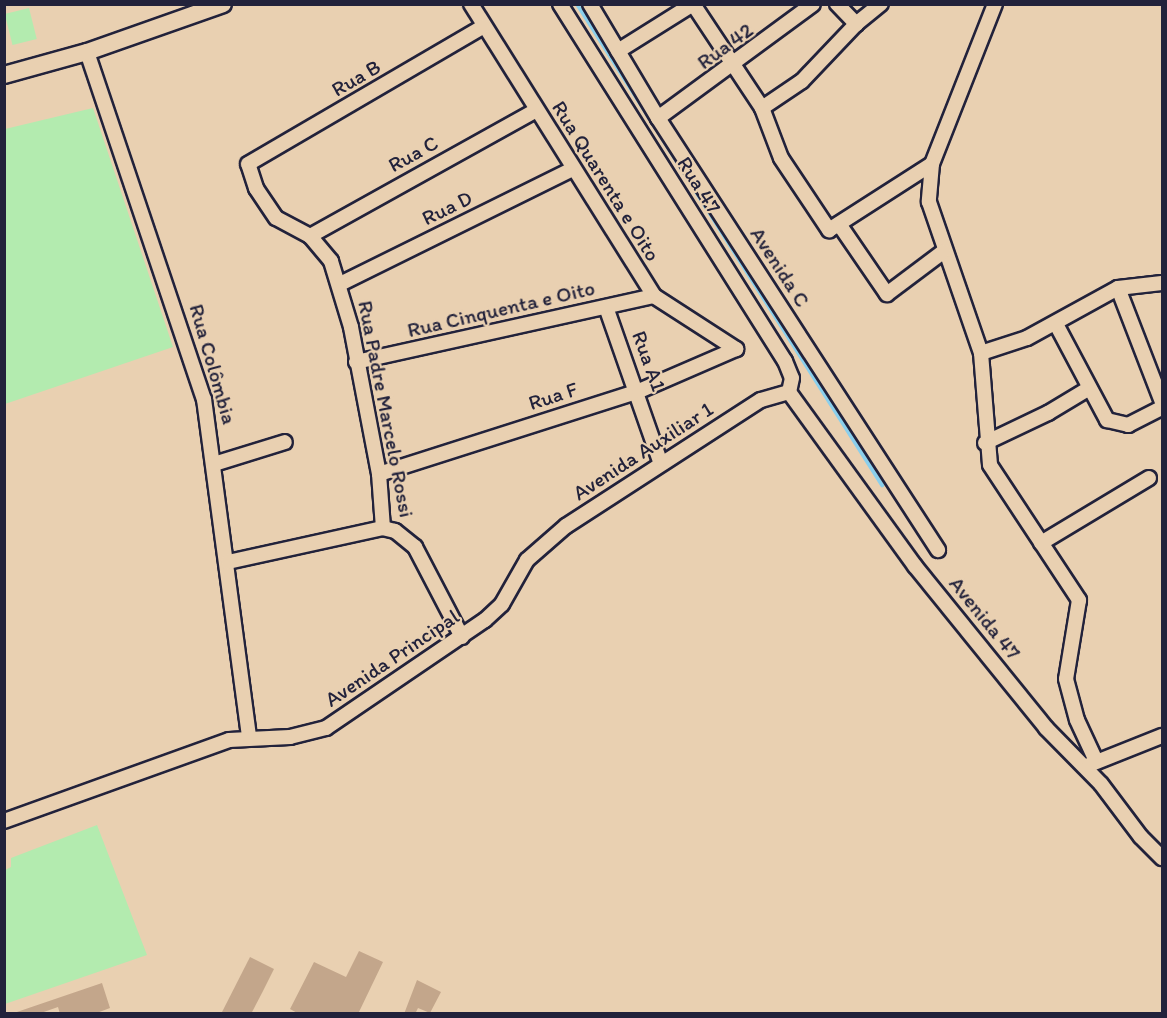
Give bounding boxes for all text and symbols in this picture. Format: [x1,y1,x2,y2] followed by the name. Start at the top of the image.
[692,17,758,75] street label: Rua 42
[327,54,385,102] street label: Rua B
[547,96,665,266] street label: Rua Quarenta e Oito
[384,130,442,178] street label: Rua C
[672,152,726,218] street label: Rua 47
[418,185,476,231] street label: Rua D
[745,222,815,312] street label: Avenida C
[405,275,597,343] street label: Rua Cinquenta e Oito
[353,299,419,519] street label: Rua Padre Marcelo Rossi
[184,301,242,427] street label: Rua Colômbia
[626,327,672,395] street label: Rua A1
[525,376,581,416] street label: Rua F
[568,396,718,506] street label: Avenida Auxiliar 1
[944,571,1026,665] street label: Avenida 47
[320,604,464,712] street label: Avenida Principal

